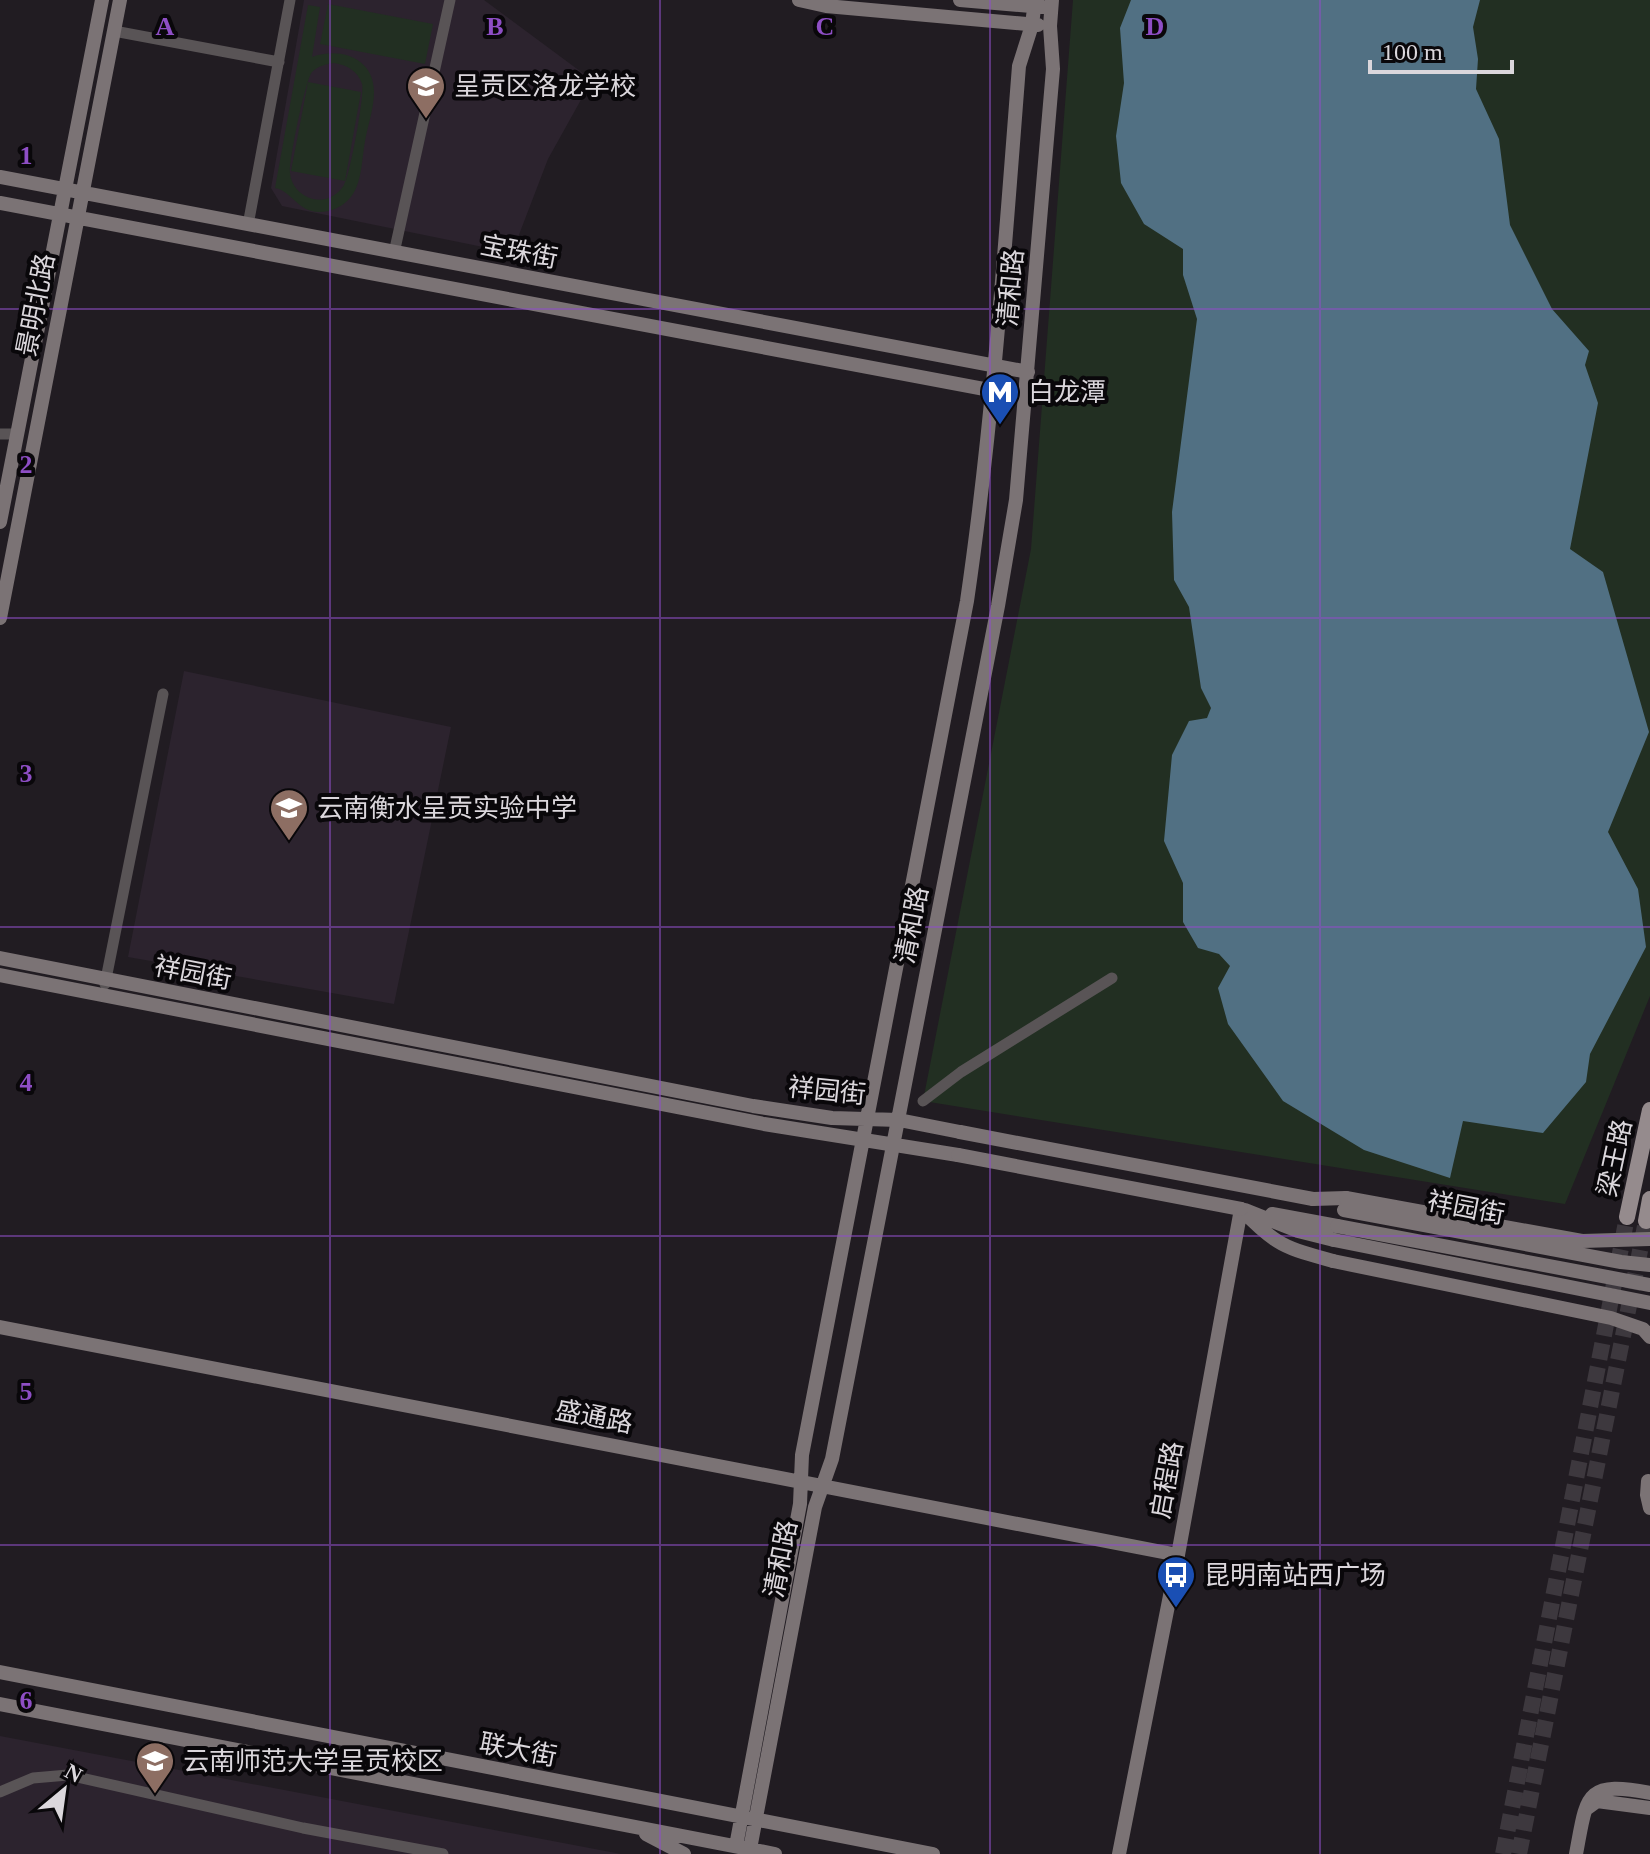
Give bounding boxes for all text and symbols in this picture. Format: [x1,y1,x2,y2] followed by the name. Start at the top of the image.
[156,12,175,41] text: A
[486,12,504,41] text: B
[816,12,834,41] text: C
[1146,12,1164,41] text: D
[1370,24,1512,74] scale bar
[1382,39,1443,65] text: 100 m
[405,65,447,120] school or university icon: 呈贡区洛龙学校
[454,72,636,101] place label: 呈贡区洛龙学校
[20,141,33,170] text: 1
[478,230,560,274] street label: 宝珠街
[993,248,1029,328] street label: 清和路
[12,251,60,359] street label: 景明北路
[979,371,1021,426] metro station icon: 白龙潭
[1028,378,1106,407] place label: 白龙潭
[20,450,33,479] text: 2
[20,759,33,788] text: 3
[268,787,310,842] school or university icon: 云南衡水呈贡实验中学
[317,794,577,823] place label: 云南衡水呈贡实验中学
[890,884,934,966] street label: 清和路
[152,951,234,995] street label: 祥园街
[20,1068,33,1097] text: 4
[787,1073,867,1109] street label: 祥园街
[1593,1117,1637,1199] street label: 梁王路
[1425,1186,1507,1230] street label: 祥园街
[20,1377,33,1406] text: 5
[553,1395,635,1439] street label: 盛通路
[1146,1439,1188,1521] street label: 启程路
[759,1518,803,1600] street label: 清和路
[1155,1554,1197,1609] bus stop icon: 昆明南站西广场
[1204,1561,1386,1590] place label: 昆明南站西广场
[20,1686,33,1715] text: 6
[477,1728,559,1772] street label: 联大街
[134,1740,176,1795] school or university icon: 云南师范大学呈贡校区
[183,1747,443,1776] place label: 云南师范大学呈贡校区
[24,1750,104,1830] north arrow
[60,1758,87,1788] text: N

